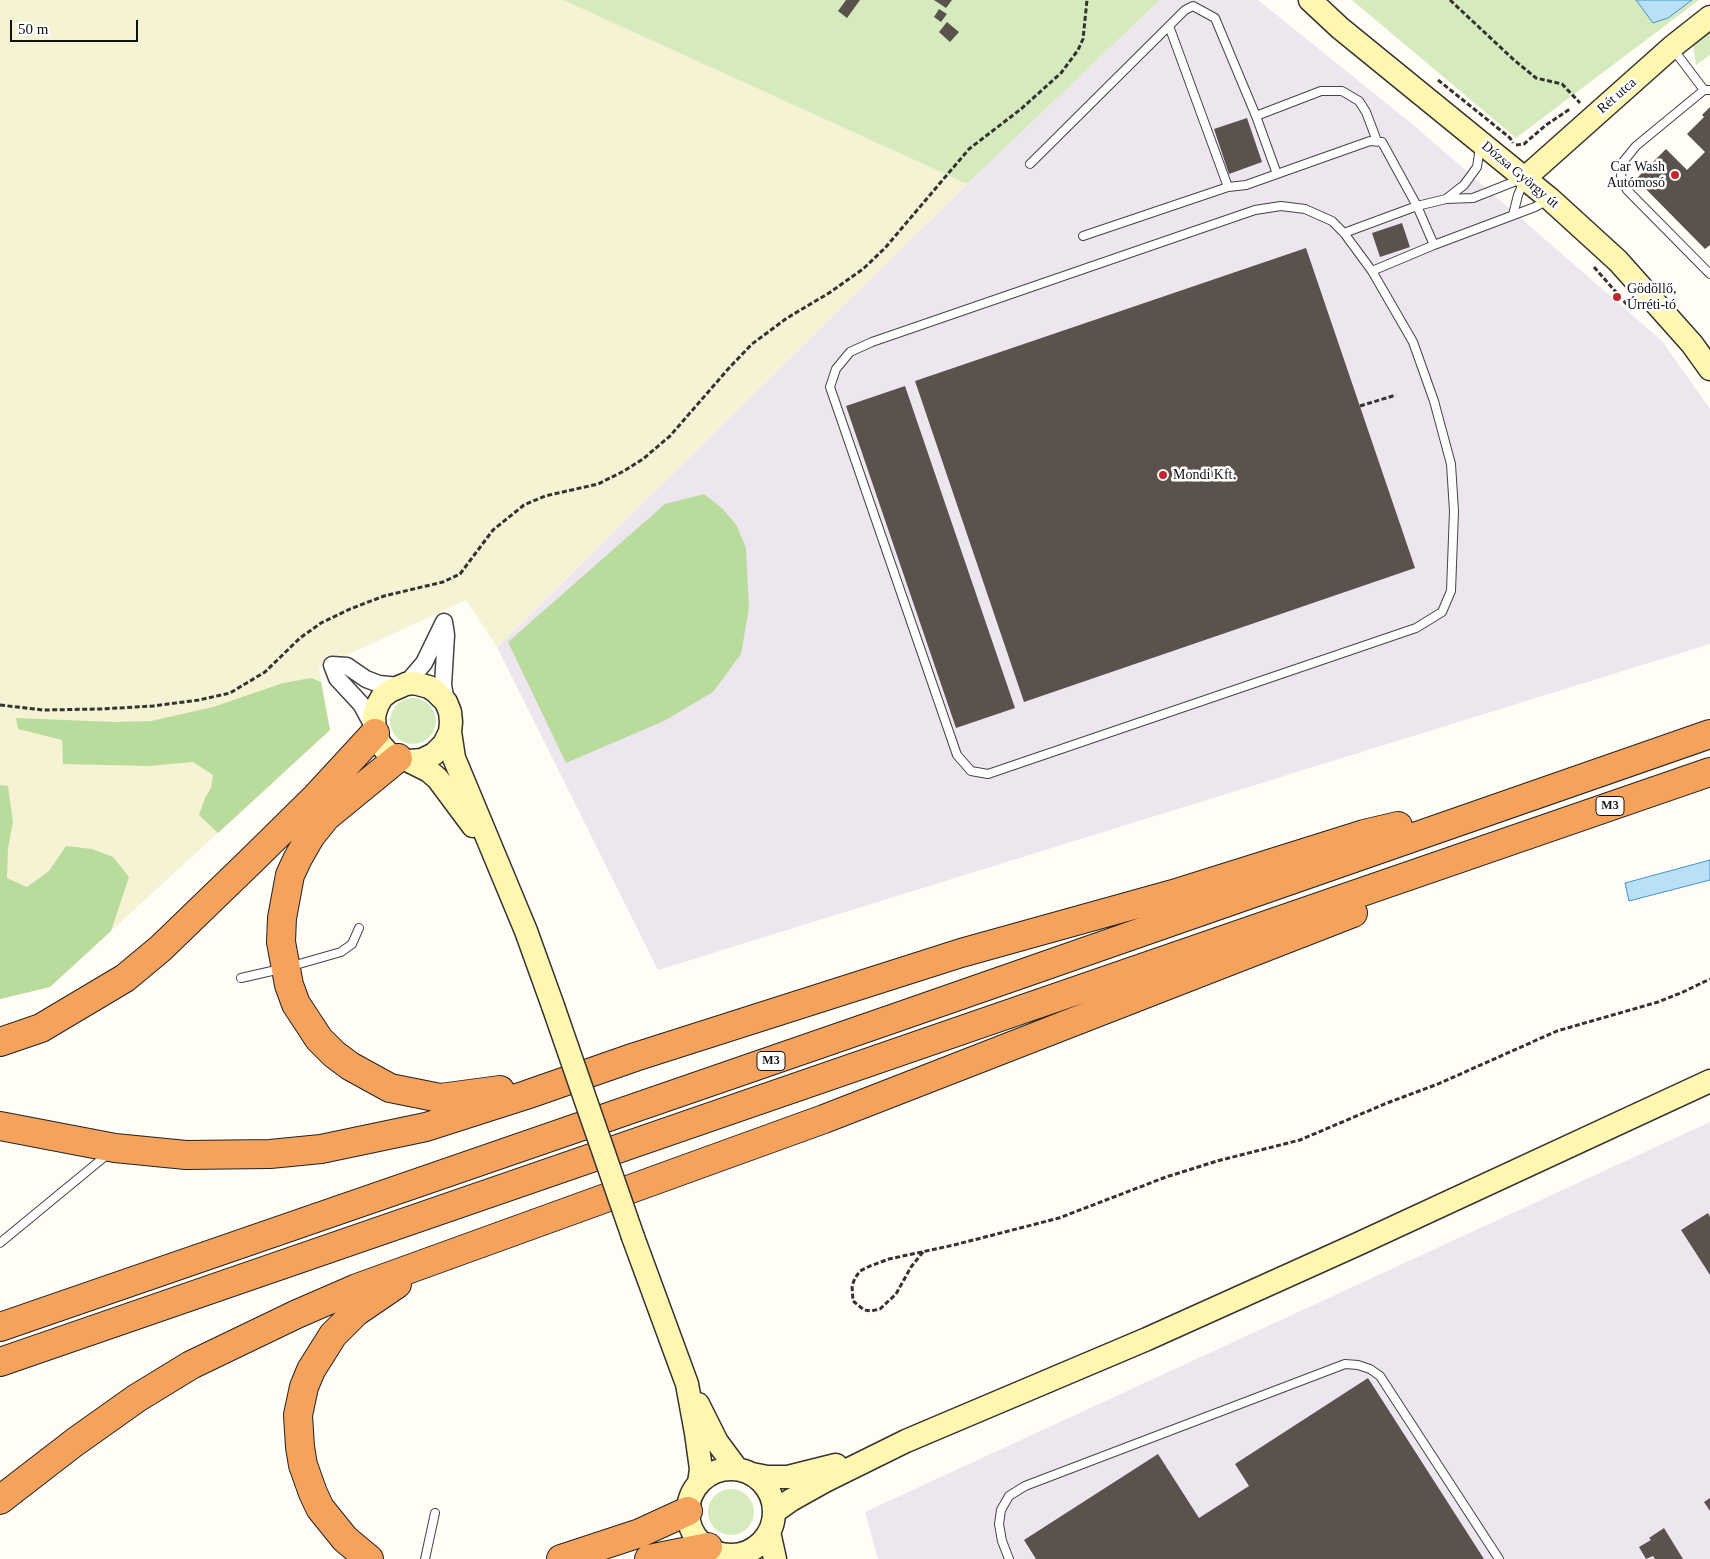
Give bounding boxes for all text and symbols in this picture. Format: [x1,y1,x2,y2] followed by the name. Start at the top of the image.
[12,10,140,42] scale bar
[18,21,48,37] text: 50 m
[1594,74,1640,118] street label: Rét utca
[1478,138,1562,212] street label: Dózsa György út
[1607,159,1665,192] place label: Car Wash Autómosó
[1669,169,1681,181] marker: Car Wash Autómosó
[1627,281,1676,314] place label: Gödöllő, Úrréti-tó
[1611,291,1623,303] marker: Gödöllő, Úrréti-tó
[1173,467,1236,483] place label: Mondi Kft.
[1157,469,1169,481] marker: Mondi Kft.
[1596,796,1624,816] road number: M3
[757,1052,785,1070] road number: M3

